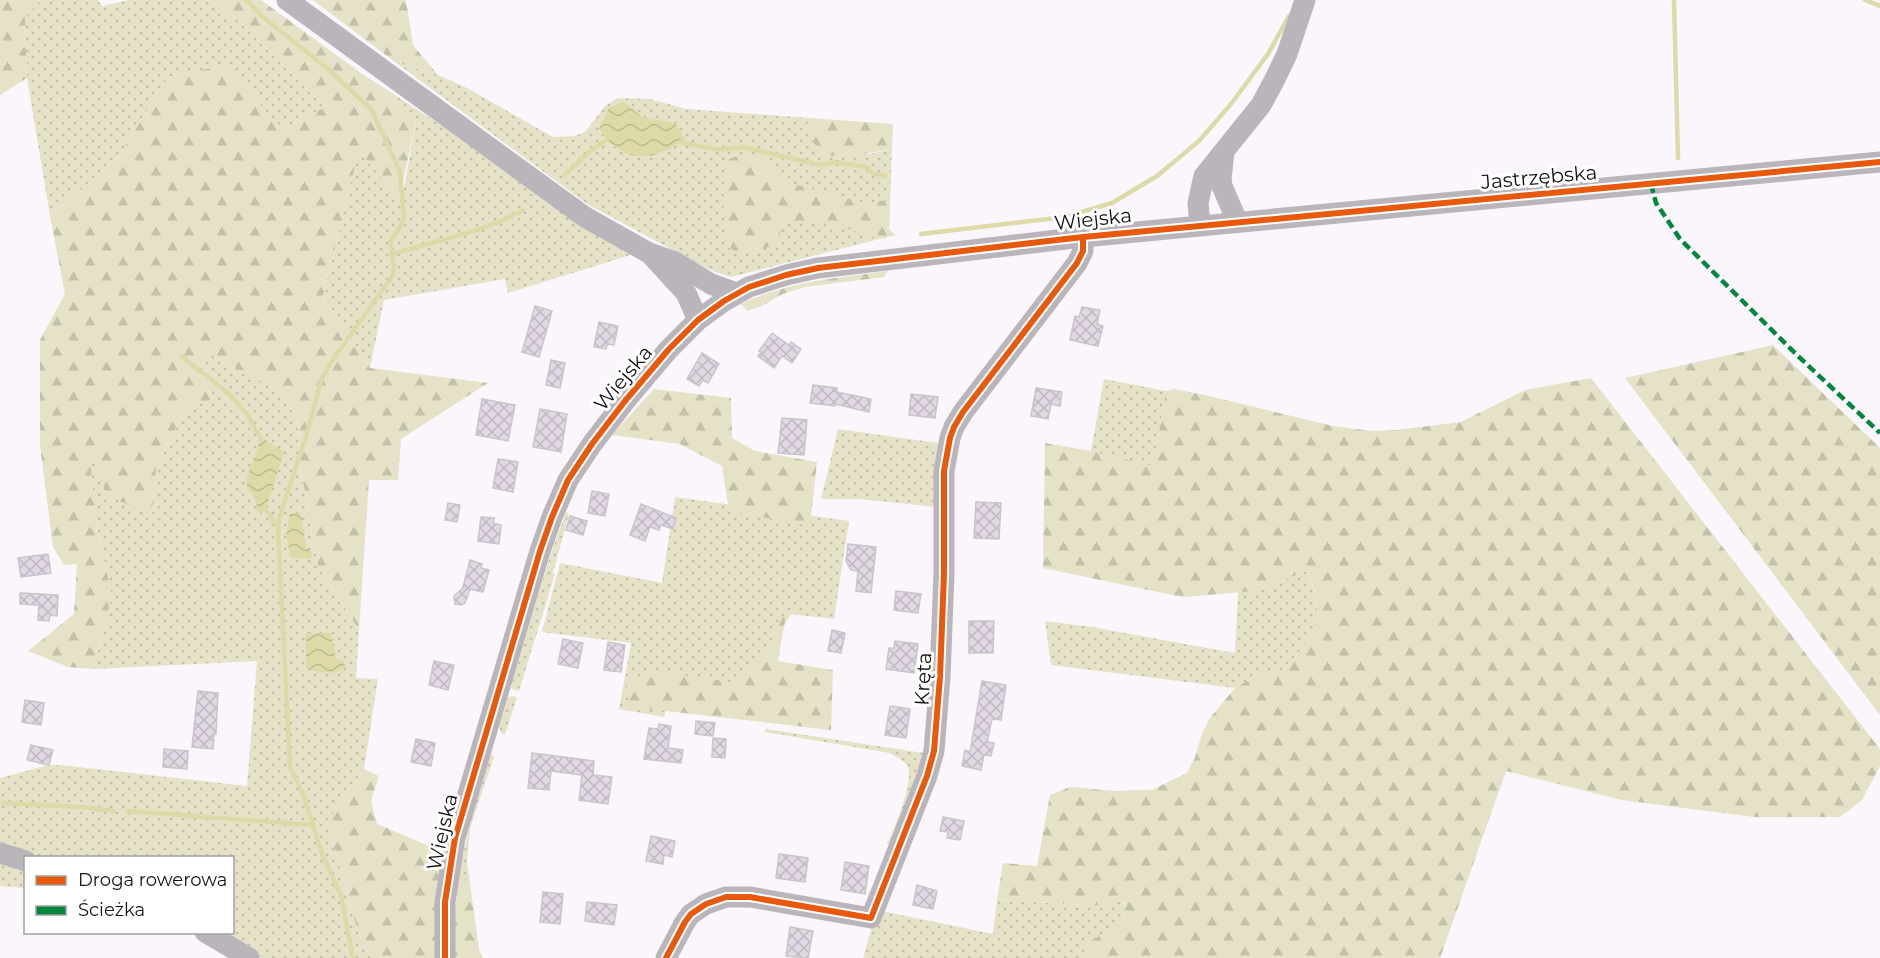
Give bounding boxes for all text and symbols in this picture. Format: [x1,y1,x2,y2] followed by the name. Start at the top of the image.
[1479,160,1598,194] street label: Jastrzębska
[1053,203,1133,235] street label: Wiejska
[589,340,657,416] street label: Wiejska
[910,652,936,706] street label: Kręta
[422,791,462,873] street label: Wiejska
[24,856,234,934] legend
[78,869,227,891] text: Droga rowerowa
[78,899,145,921] text: Ścieżka

